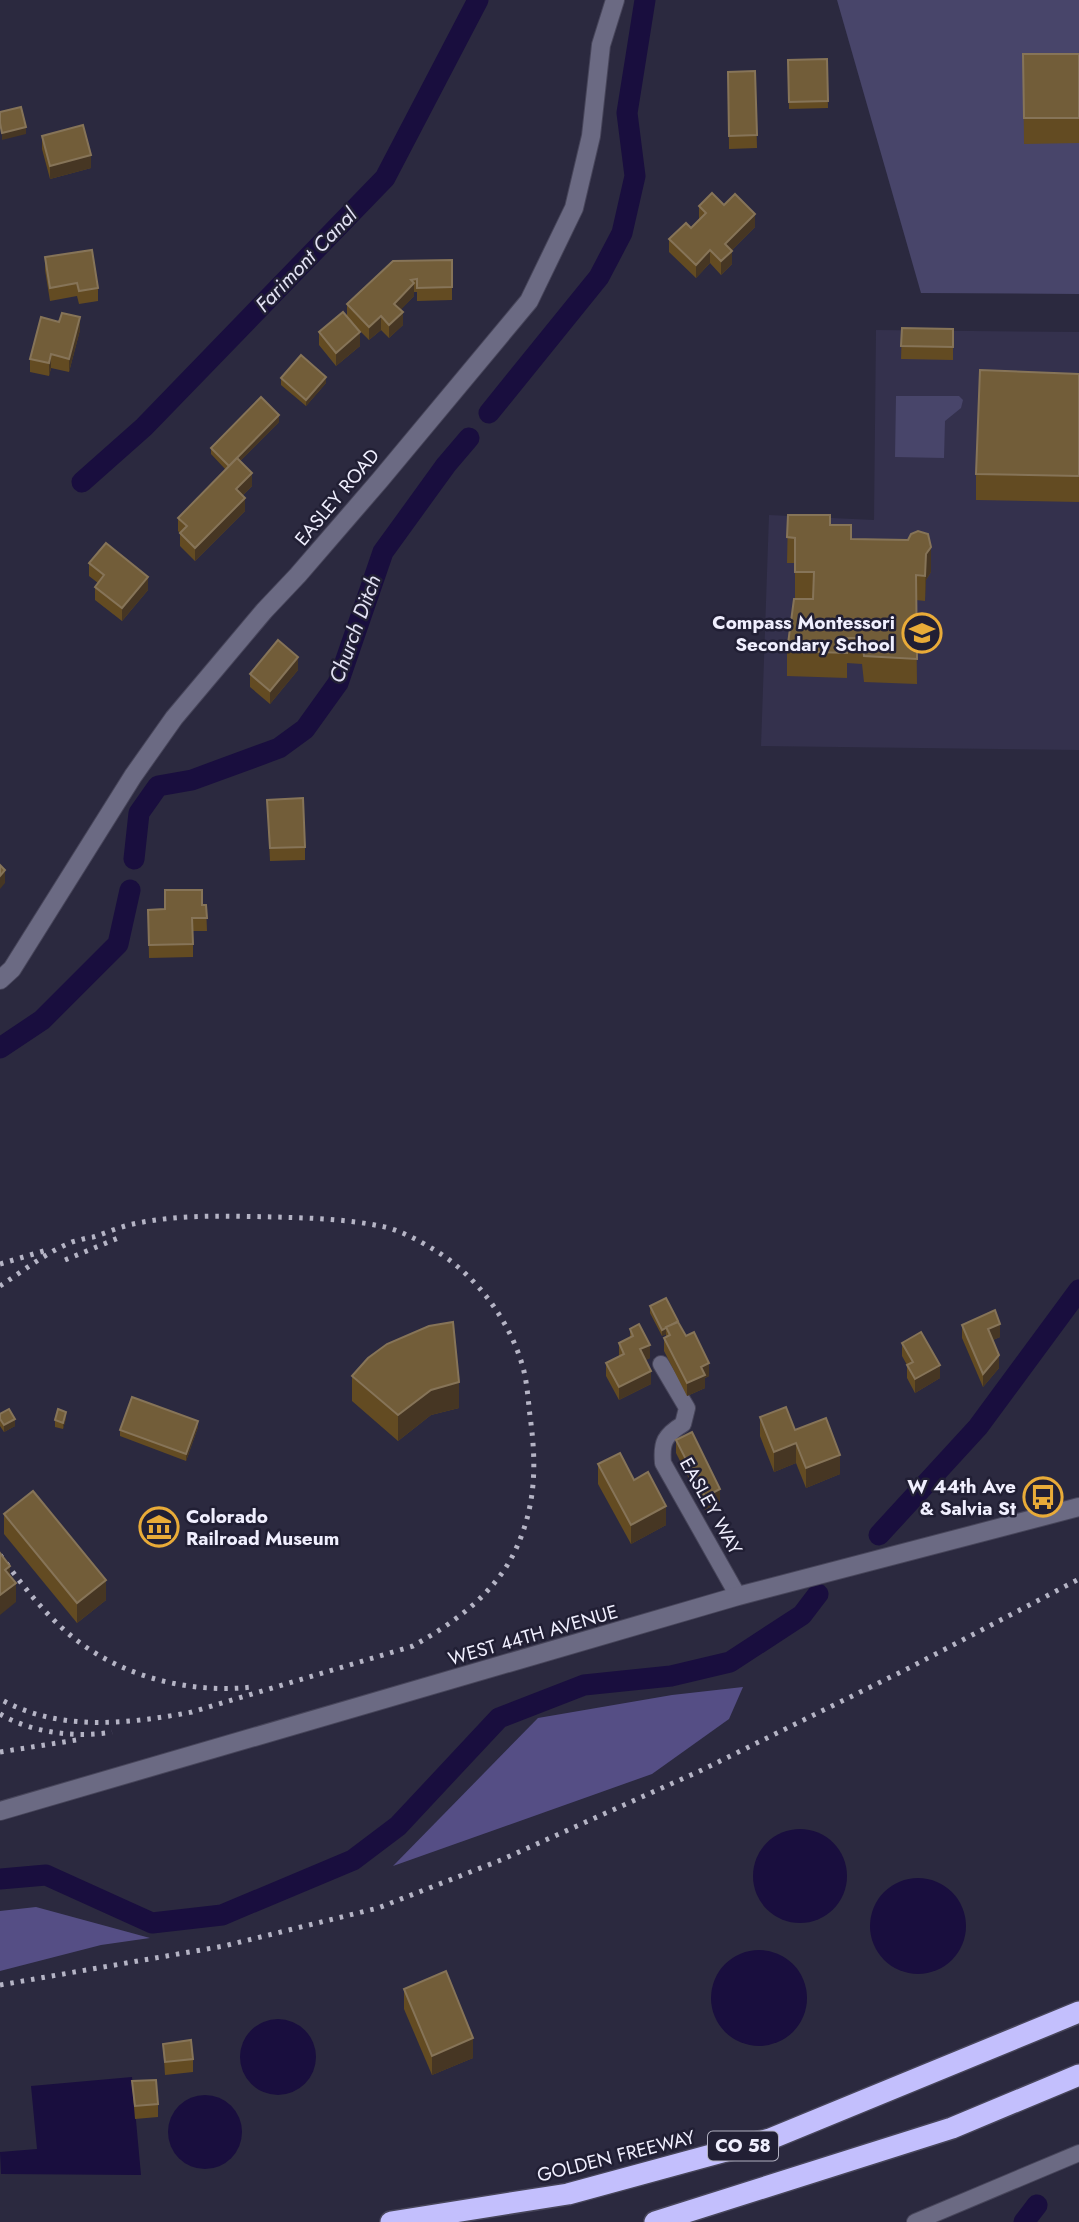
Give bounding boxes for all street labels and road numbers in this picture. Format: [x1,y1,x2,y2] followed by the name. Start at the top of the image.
[288,443,386,551] street label: EASLEY ROAD
[673,1452,749,1560] street label: EASLEY WAY
[445,1598,621,1672] street label: WEST 44TH AVENUE
[534,2123,698,2189] street label: GOLDEN FREEWAY
[708,2132,778,2160] road number: CO 58

